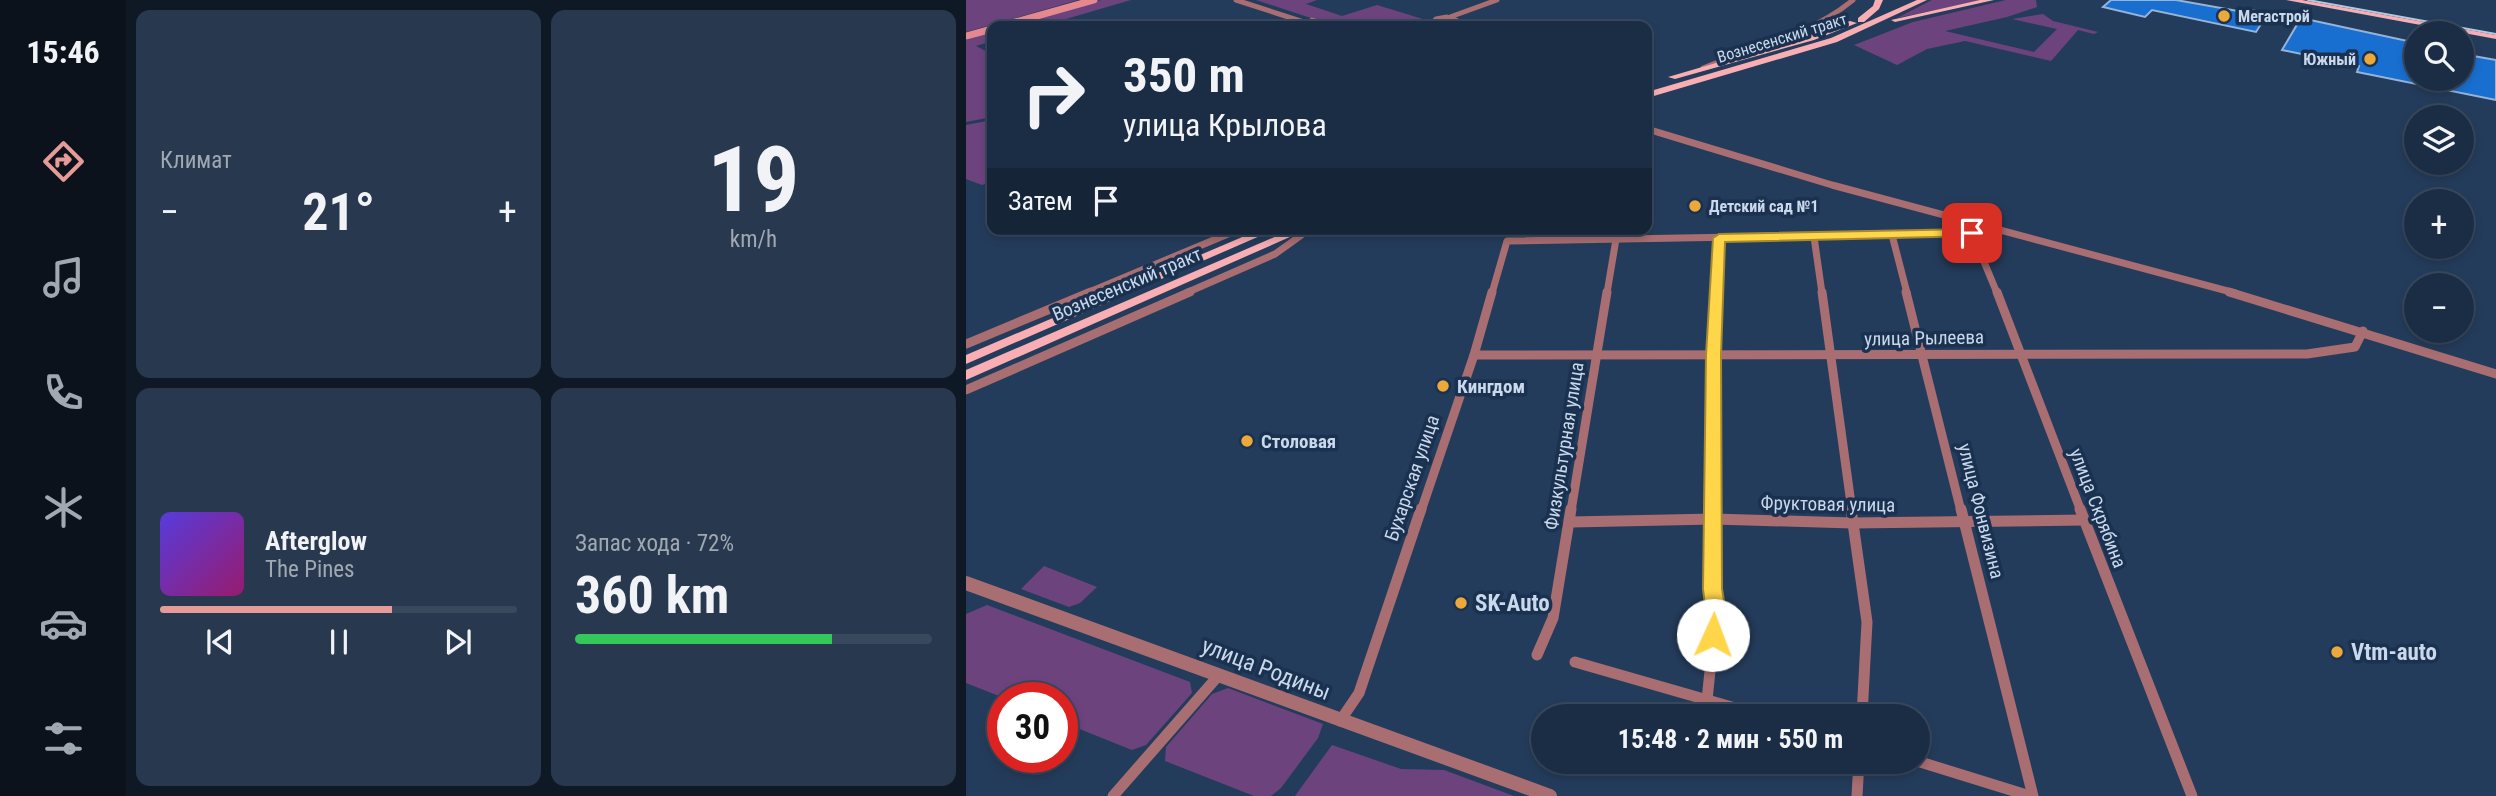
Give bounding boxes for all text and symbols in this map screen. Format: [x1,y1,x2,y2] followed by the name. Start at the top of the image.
[2238,7,2310,26] place label: Мегастрой
[2216,8,2232,24] marker: Мегастрой
[1715,9,1849,67] street label: Вознесенский тракт
[2404,21,2474,343] map controls
[2404,21,2474,91] button: search
[26,33,100,71] text: 15:46
[1123,47,1245,104] text: 350 m
[1008,49,1099,140] icon: right
[2303,50,2356,69] place label: Южный
[2362,51,2378,67] marker: Южный
[2404,105,2474,175] button: layers
[1123,106,1327,144] text: улица Крылова
[708,127,799,233] text: 19
[39,137,88,186] icon: directions
[160,147,232,174] text: Климат
[302,182,375,243] text: 21°
[1087,182,1125,220] icon: arrive
[1008,186,1073,216] text: Затем
[2404,189,2474,259] button: +
[160,190,179,234] text: −
[498,190,517,234] text: +
[1709,197,1819,216] place label: Детский сад №1
[1687,198,1703,214] marker: Детский сад №1
[1942,203,2002,263] pin
[1953,214,1991,252] icon: arrive
[730,226,777,253] text: km/h
[1049,242,1205,326] street label: Вознесенский тракт
[39,253,88,302] icon: music
[2404,273,2474,343] button: −
[1864,325,1984,351] street label: улица Рылеева
[1539,360,1589,532] street label: Физкультурная улица
[39,368,88,417] icon: phone
[1457,375,1525,398] place label: Кингдом
[1435,378,1451,394] marker: Кингдом
[1380,412,1444,544] street label: Бухарская улица
[1261,430,1336,453] place label: Столовая
[1239,433,1255,449] marker: Столовая
[1953,441,2009,581] street label: улица Фонвизина
[2065,445,2131,571] street label: улица Скрябина
[39,483,88,532] icon: climate
[1761,491,1895,517] street label: Фруктовая улица
[265,526,367,556] text: Afterglow
[575,530,734,557] text: Запас хода · 72%
[265,556,355,583] text: The Pines
[575,565,729,626] text: 360 km
[1475,590,1550,617] place label: SK-Auto
[1453,595,1469,611] marker: SK-Auto
[1676,598,1750,672] position arrow
[39,599,88,648] icon: car
[201,623,239,661] icon: previous
[320,623,358,661] icon: pause
[439,623,477,661] icon: next
[1198,632,1334,706] street label: улица Родины
[2351,639,2437,666] place label: Vtm-auto
[2329,644,2345,660] marker: Vtm-auto
[987,682,1078,773] speed limit sign: 30
[39,714,88,763] icon: filters
[1618,724,1843,754] text: 15:48 · 2 мин · 550 m

